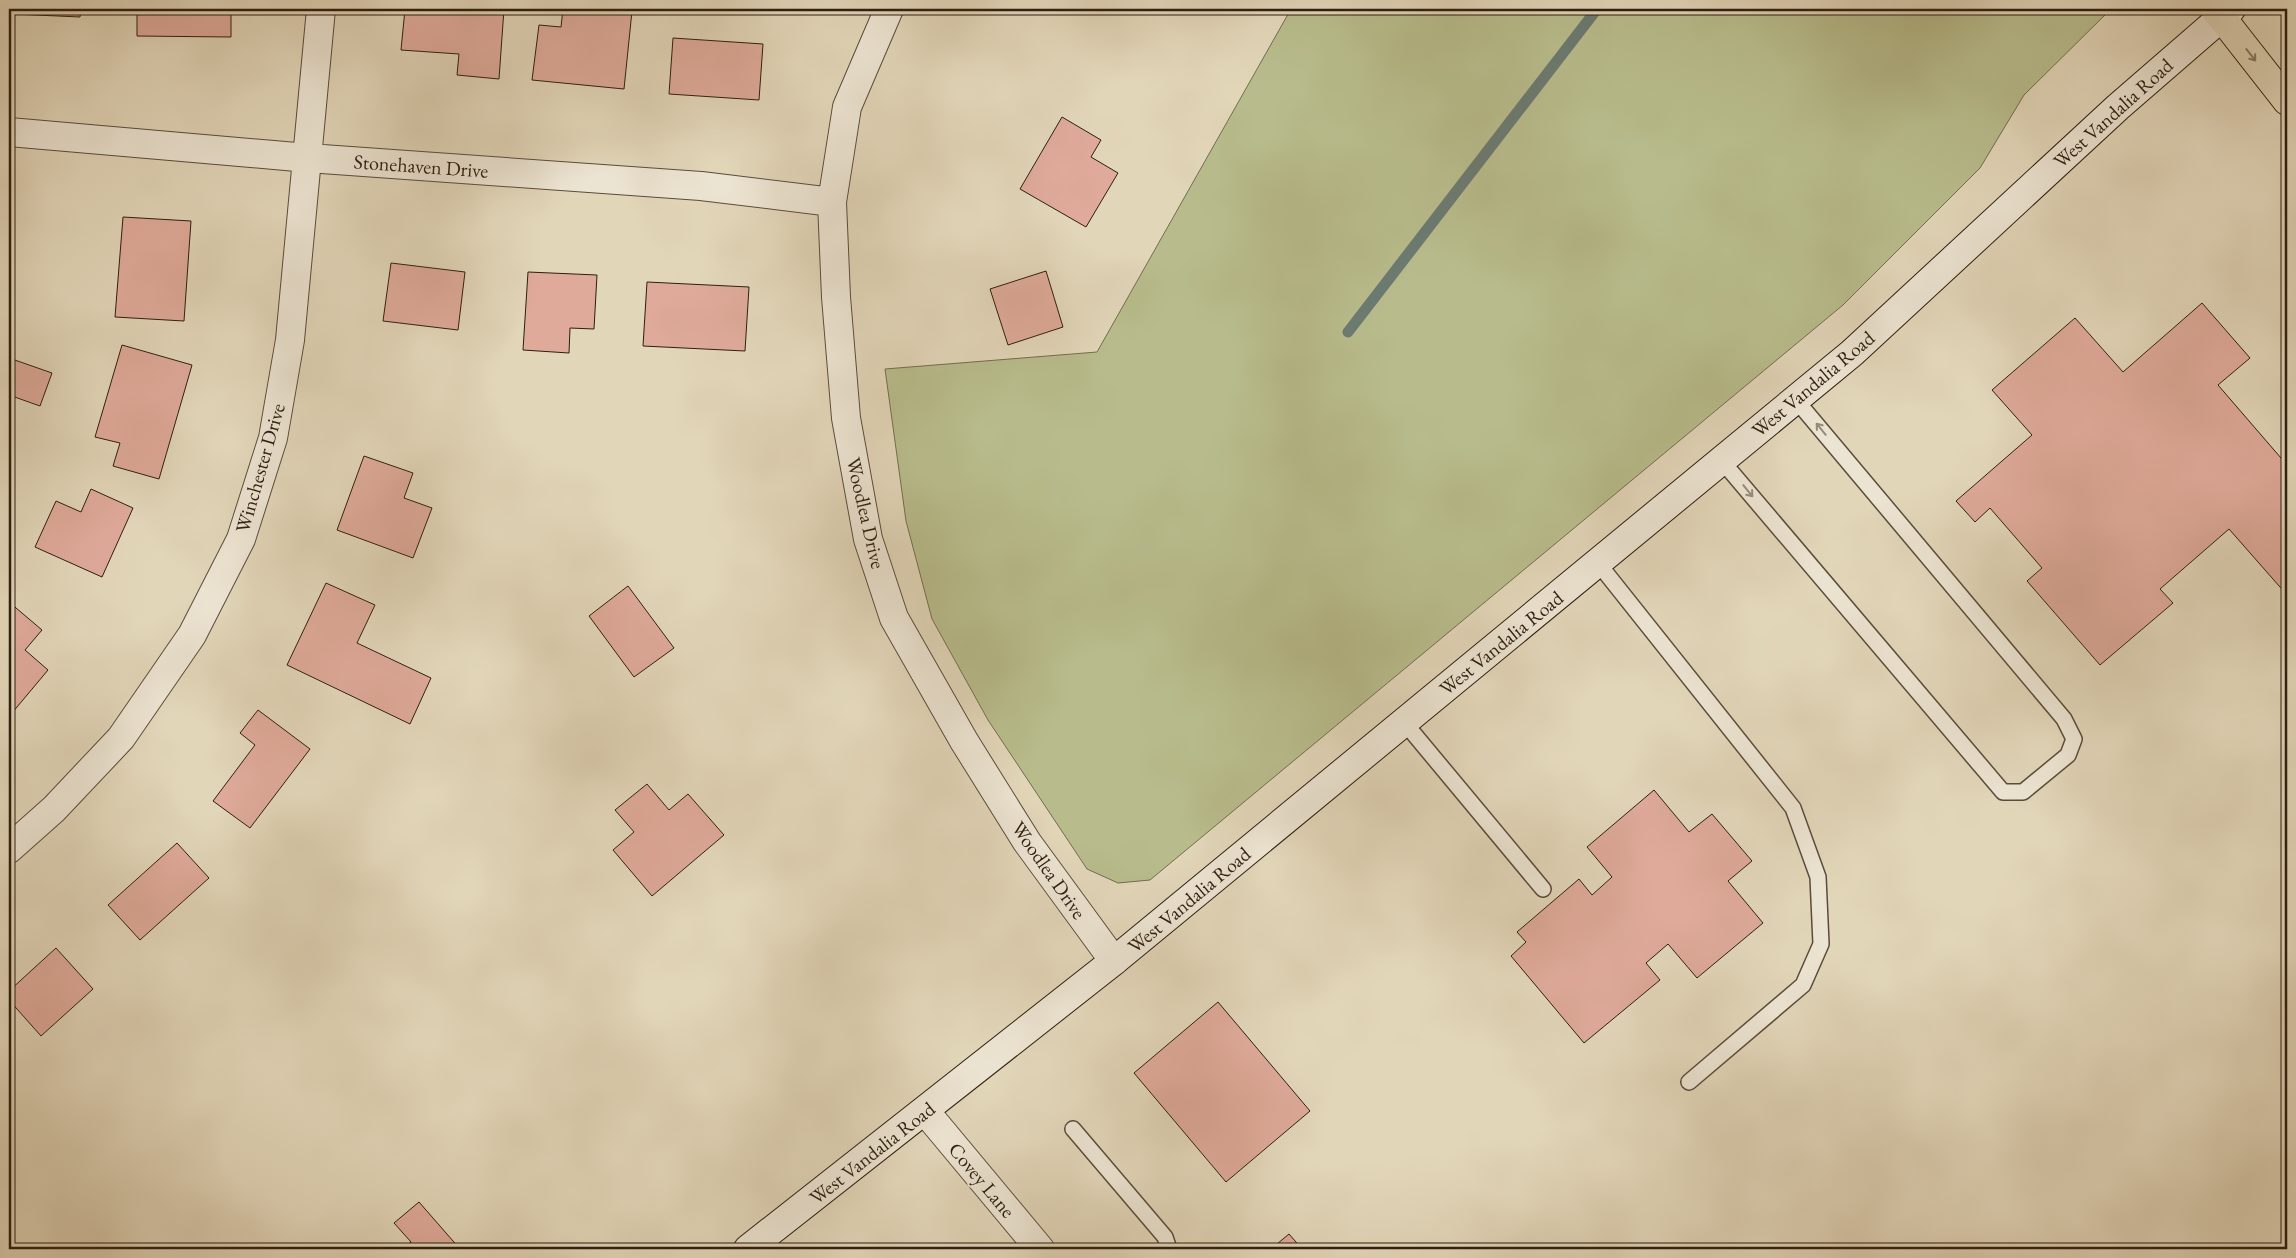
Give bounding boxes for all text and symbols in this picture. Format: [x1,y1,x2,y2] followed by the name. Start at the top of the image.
[2245,48,2256,61] one-way arrow
[2048,52,2179,174] street label: West Vandalia Road
[353,148,489,184] street label: Stonehaven Drive
[1746,324,1880,443] street label: West Vandalia Road
[229,400,291,536] street label: Winchester Drive
[1815,423,1826,436] one-way arrow
[841,455,891,571] street label: Woodlea Drive
[1742,485,1753,498] one-way arrow
[1434,584,1569,701] street label: West Vandalia Road
[1006,816,1092,924] street label: Woodlea Drive
[1122,840,1256,959] street label: West Vandalia Road
[804,1095,941,1210] street label: West Vandalia Road
[943,1137,1021,1223] street label: Covey Lane

